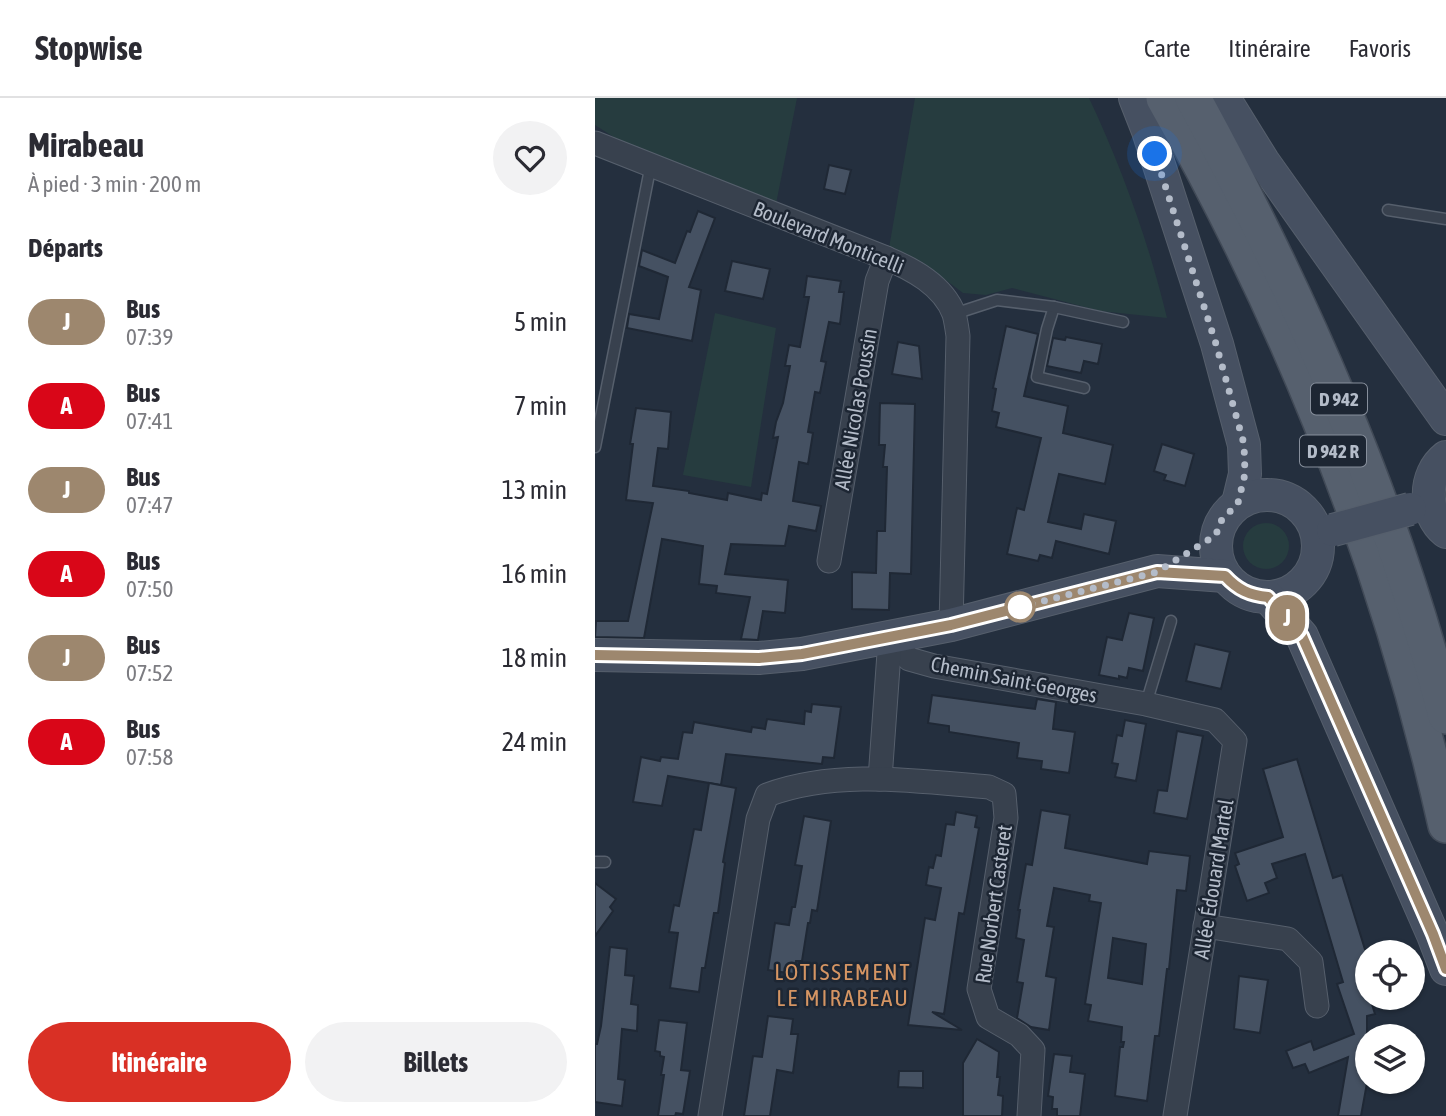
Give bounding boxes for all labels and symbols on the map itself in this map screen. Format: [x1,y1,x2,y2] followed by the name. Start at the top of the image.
[1137,136,1172,171] your location
[750,196,908,278] street label: Boulevard Monticelli
[829,326,881,492] street label: Allée Nicolas Poussin
[1311,384,1367,414] road number: D 942
[1300,436,1366,466] road number: D 942 R
[1005,592,1035,622] unlabelled marker
[1264,595,1310,641] line badge: J
[929,651,1099,707] street label: Chemin Saint-Georges
[1189,797,1238,961] street label: Allée Édouard Martel
[970,823,1016,985] street label: Rue Norbert Casteret
[774,959,912,1011] district label: LOTISSEMENT LE MIRABEAU

